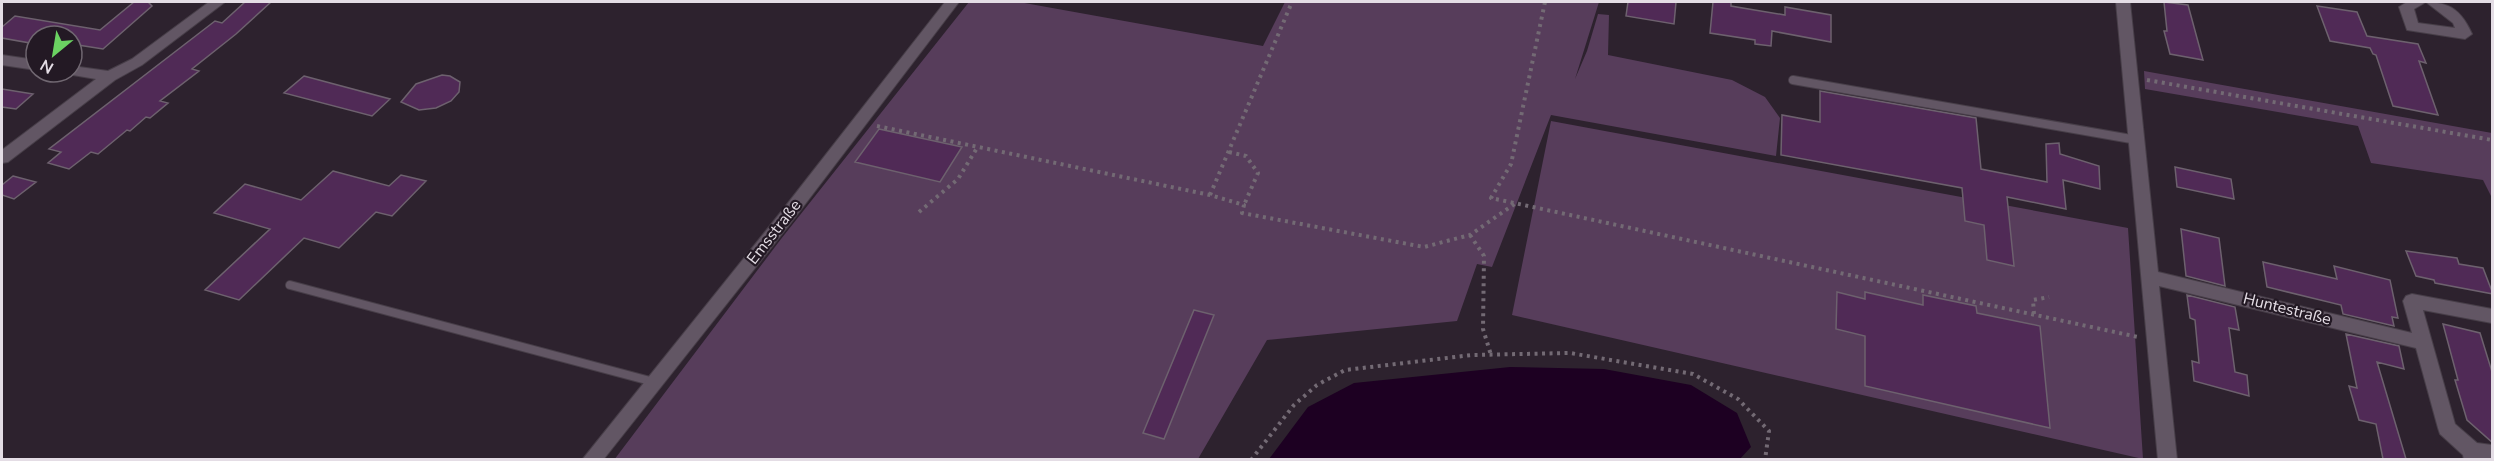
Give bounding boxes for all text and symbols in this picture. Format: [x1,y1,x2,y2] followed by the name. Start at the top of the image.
[24,24,84,84] north arrow
[36,54,58,79] text: N
[742,195,806,269] street label: Emsstraße
[2241,287,2333,331] street label: Huntestraße

